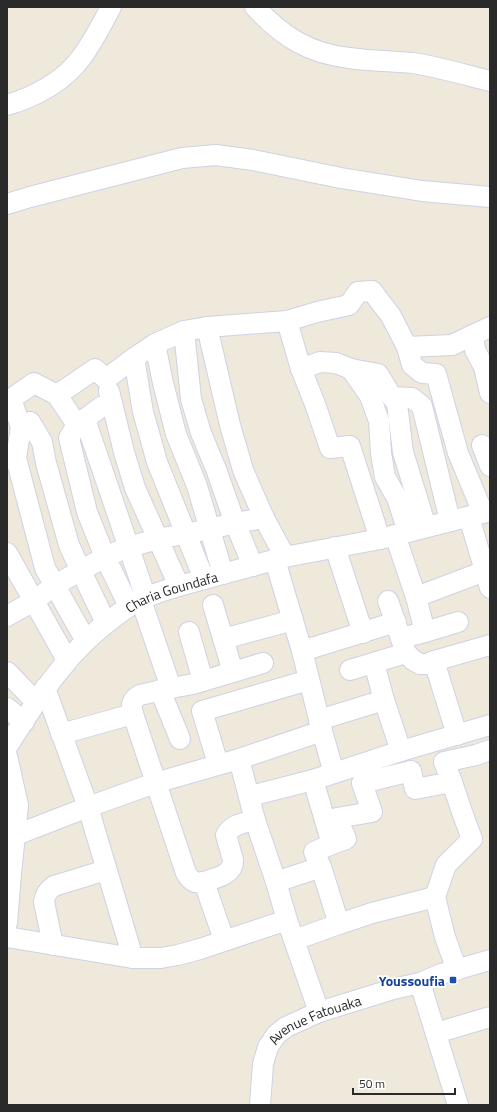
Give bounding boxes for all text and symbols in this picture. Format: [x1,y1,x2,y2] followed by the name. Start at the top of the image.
[120,565,220,617] street label: Charia Goundafa
[379,970,445,991] place label: Youssoufia
[448,975,458,985] marker: Youssoufia
[262,989,364,1048] street label: Avenue Fatouaka
[353,1070,455,1096] scale bar
[359,1074,385,1093] text: 50 m

